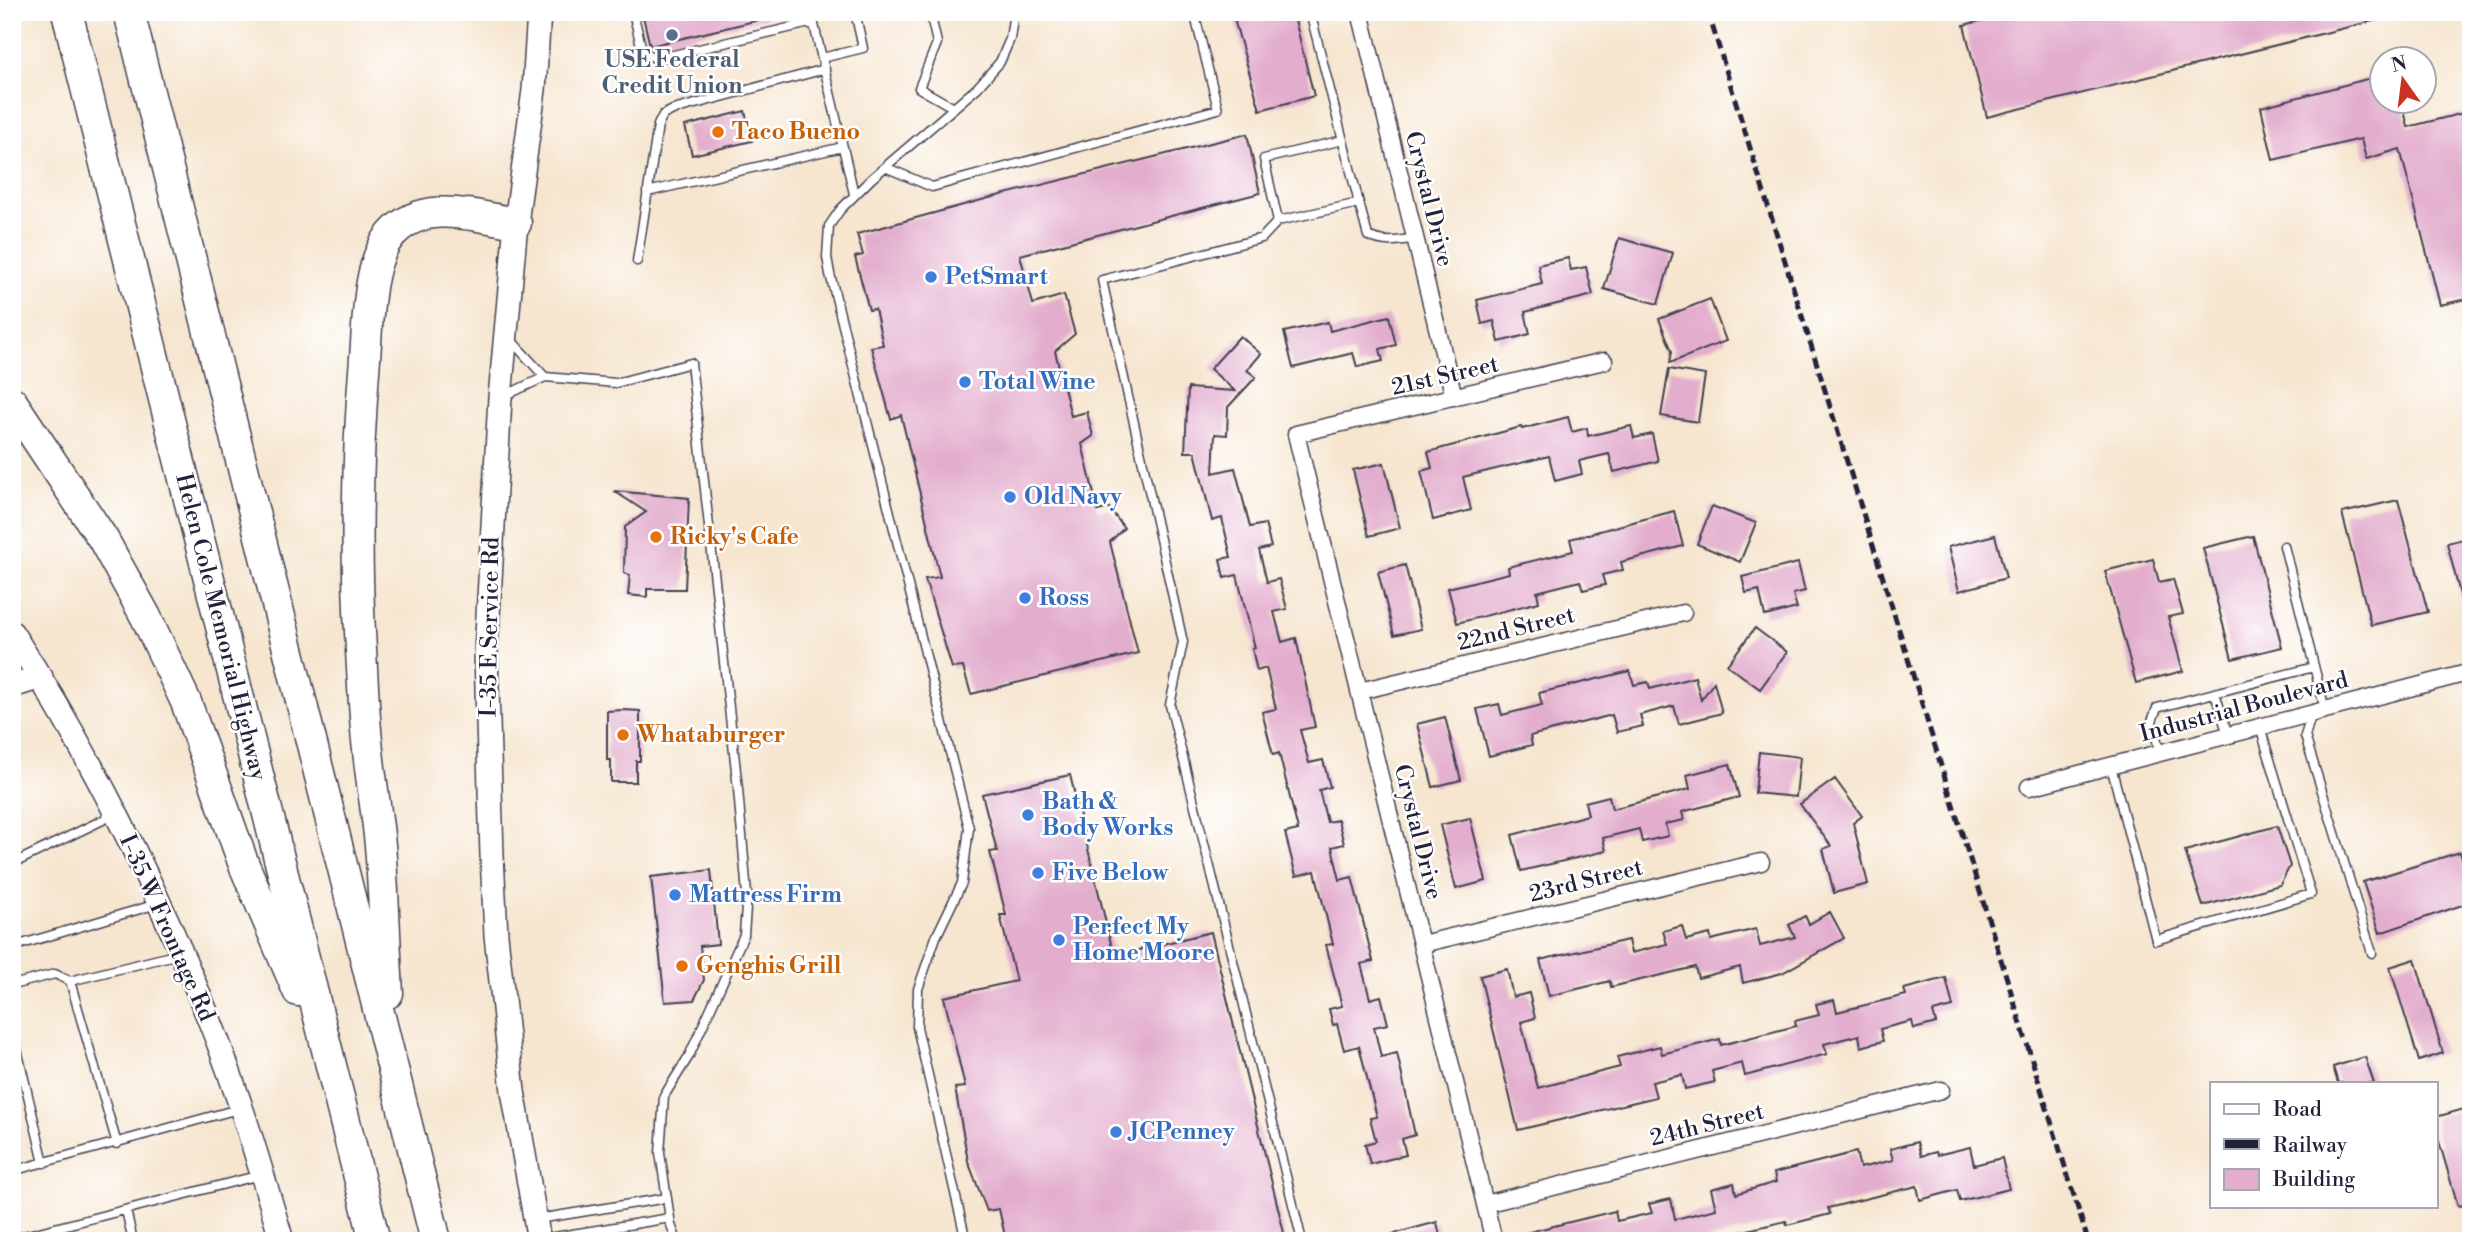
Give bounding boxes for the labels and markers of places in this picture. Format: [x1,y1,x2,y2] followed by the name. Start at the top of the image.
[664,27,680,43] marker: USE Federal Credit Union
[602,46,742,100] place label: USE Federal Credit Union
[732,118,860,146] place label: Taco Bueno
[710,124,726,140] marker: Taco Bueno
[945,263,1049,291] place label: PetSmart
[923,269,939,285] marker: PetSmart
[979,368,1096,396] place label: Total Wine
[957,374,973,390] marker: Total Wine
[1024,483,1122,511] place label: Old Navy
[1002,489,1018,505] marker: Old Navy
[670,523,799,551] place label: Ricky's Cafe
[648,529,664,545] marker: Ricky's Cafe
[1039,584,1089,612] place label: Ross
[1017,590,1033,606] marker: Ross
[636,721,785,749] place label: Whataburger
[615,727,631,743] marker: Whataburger
[1042,788,1173,842] place label: Bath & Body Works
[1020,807,1036,823] marker: Bath & Body Works
[1052,859,1169,887] place label: Five Below
[1030,865,1046,881] marker: Five Below
[689,881,842,909] place label: Mattress Firm
[667,887,683,903] marker: Mattress Firm
[1073,913,1215,967] place label: Perfect My Home Moore
[1051,932,1067,948] marker: Perfect My Home Moore
[696,952,842,980] place label: Genghis Grill
[674,958,690,974] marker: Genghis Grill
[1127,1118,1235,1146] place label: JCPenney
[1108,1124,1124,1140] marker: JCPenney

